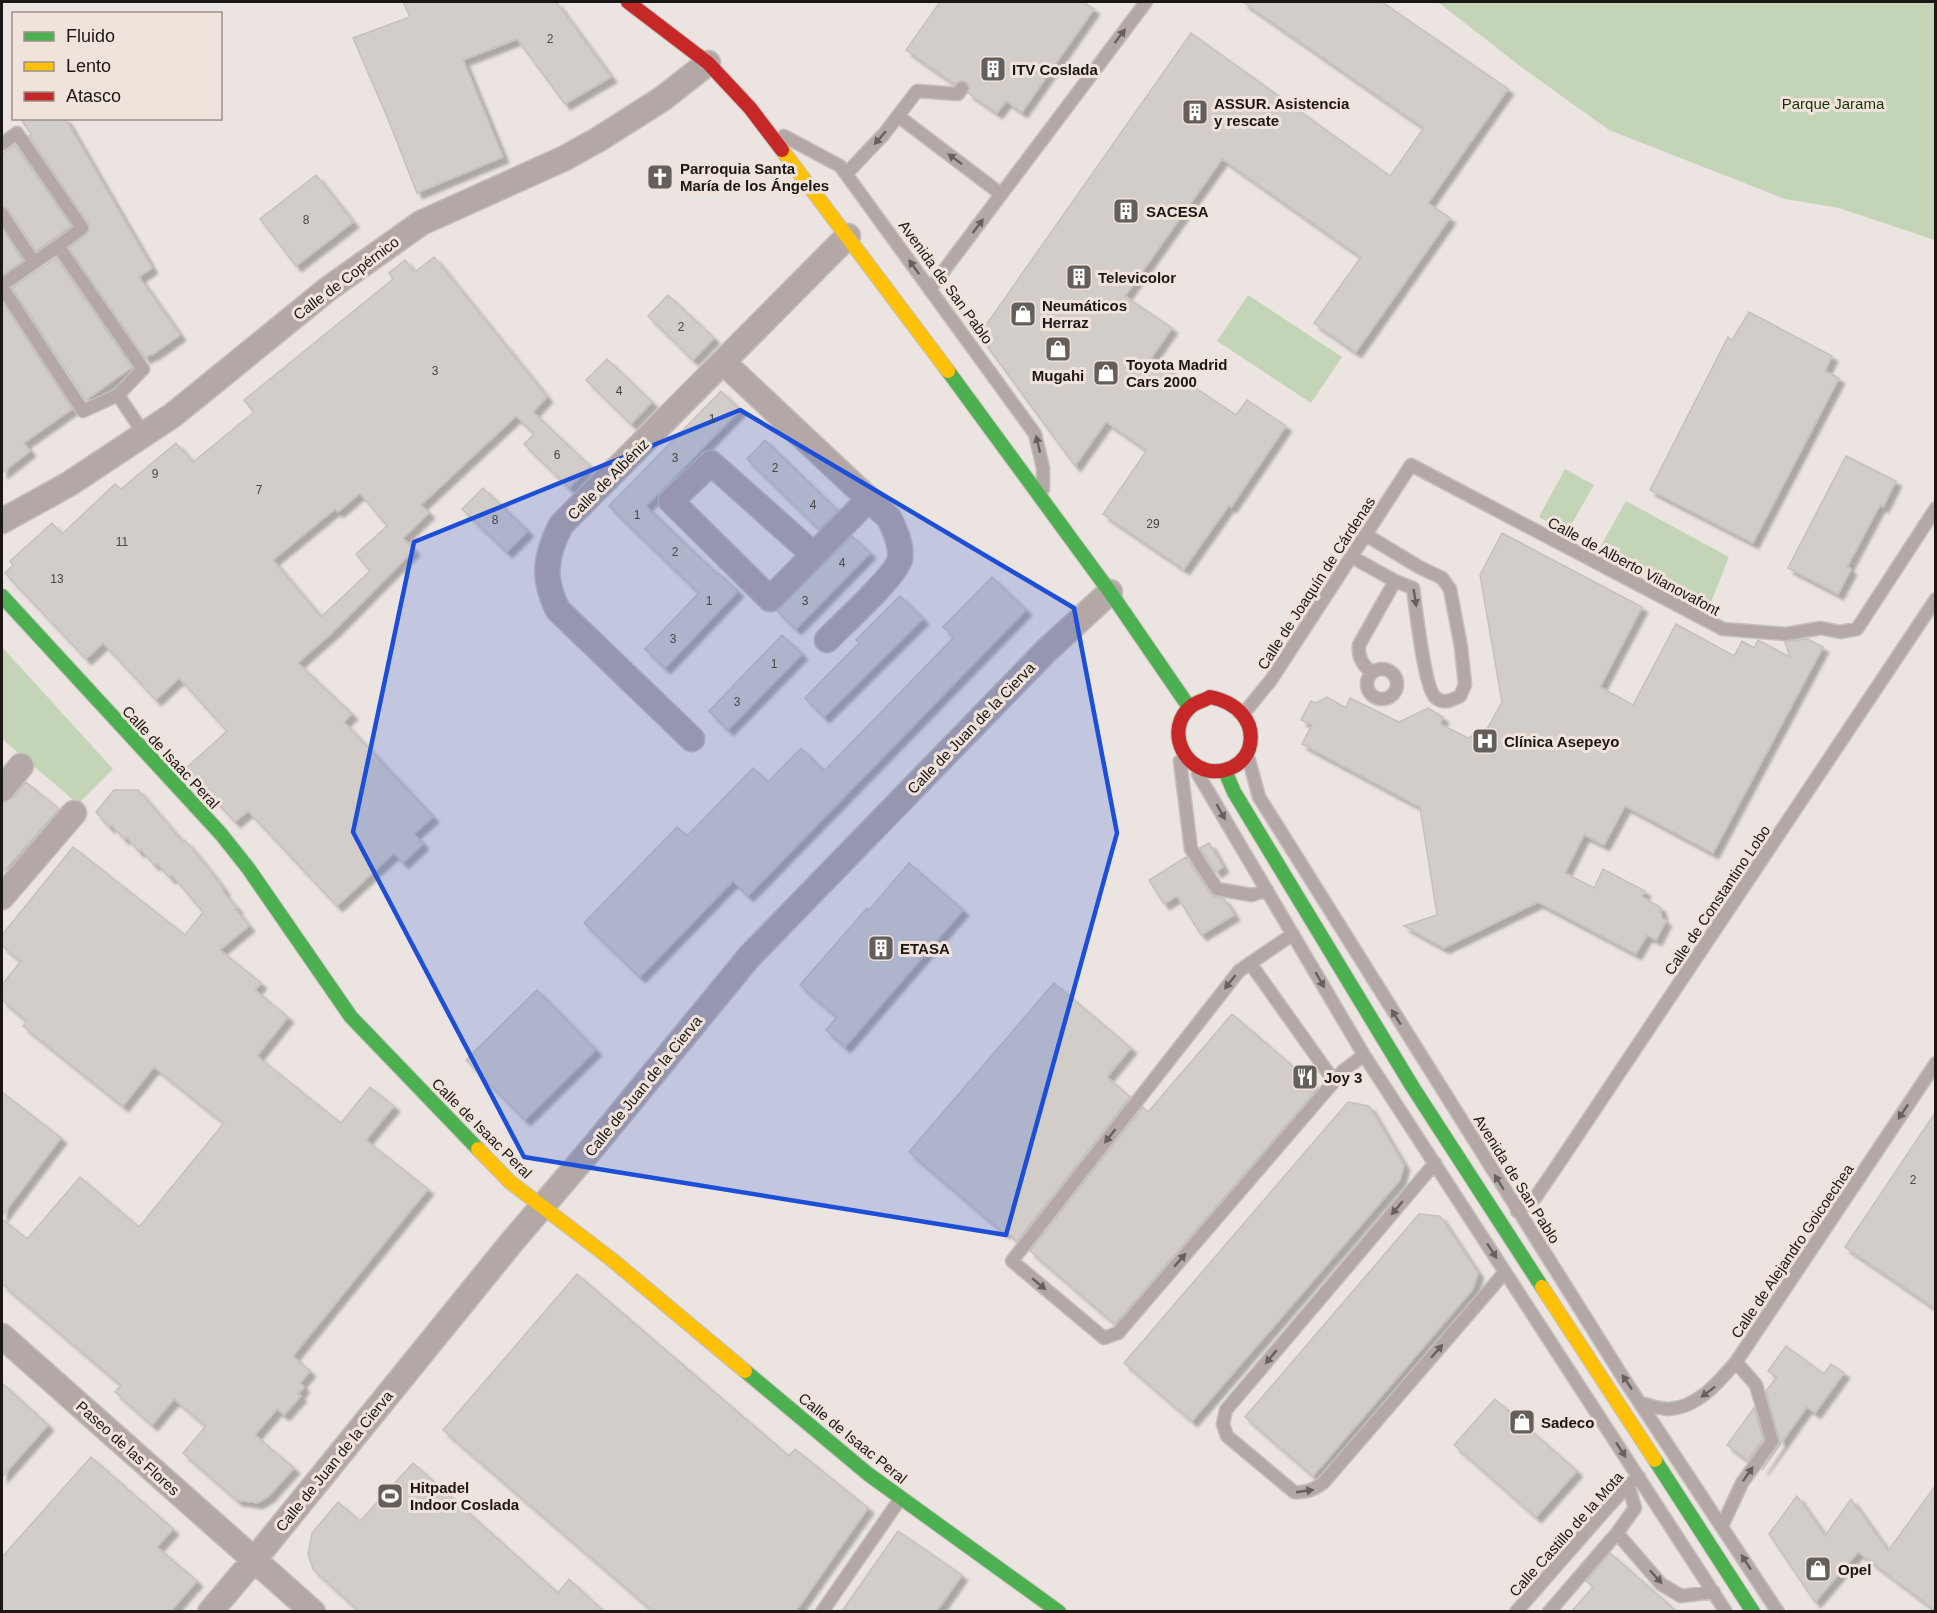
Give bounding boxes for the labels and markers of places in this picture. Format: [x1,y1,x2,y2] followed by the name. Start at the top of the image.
[978,54,1008,84] building icon: ITV Coslada
[1012,61,1099,78] place label: ITV Coslada
[1214,95,1350,129] place label: ASSUR. Asistencia y rescate
[1180,97,1210,127] building icon: ASSUR. Asistencia y rescate
[680,160,829,194] place label: Parroquia Santa María de los Ángeles
[645,162,675,192] church icon: Parroquia Santa María de los Ángeles
[1111,196,1141,226] building icon: SACESA
[1146,203,1209,220] place label: SACESA
[1064,262,1094,292] building icon: Televicolor
[1098,269,1176,286] place label: Televicolor
[1042,297,1127,331] place label: Neumáticos Herraz
[1008,299,1038,329] shop icon: Neumáticos Herraz
[1043,334,1073,364] shop icon: Mugahi
[1126,356,1227,390] place label: Toyota Madrid Cars 2000
[1091,358,1121,388] shop icon: Toyota Madrid Cars 2000
[1032,367,1084,384] place label: Mugahi
[1470,726,1500,756] hospital icon: Clínica Asepeyo
[1504,733,1619,750] place label: Clínica Asepeyo
[866,933,896,963] building icon: ETASA
[900,940,950,957] place label: ETASA
[1290,1062,1320,1092] restaurant icon: Joy 3
[1324,1069,1362,1086] place label: Joy 3
[1507,1407,1537,1437] shop icon: Sadeco
[1541,1414,1594,1431] place label: Sadeco
[410,1479,520,1513] place label: Hitpadel Indoor Coslada
[375,1481,405,1511] sports icon: Hitpadel Indoor Coslada
[1803,1554,1833,1584] shop icon: Opel
[1838,1561,1871,1578] place label: Opel

